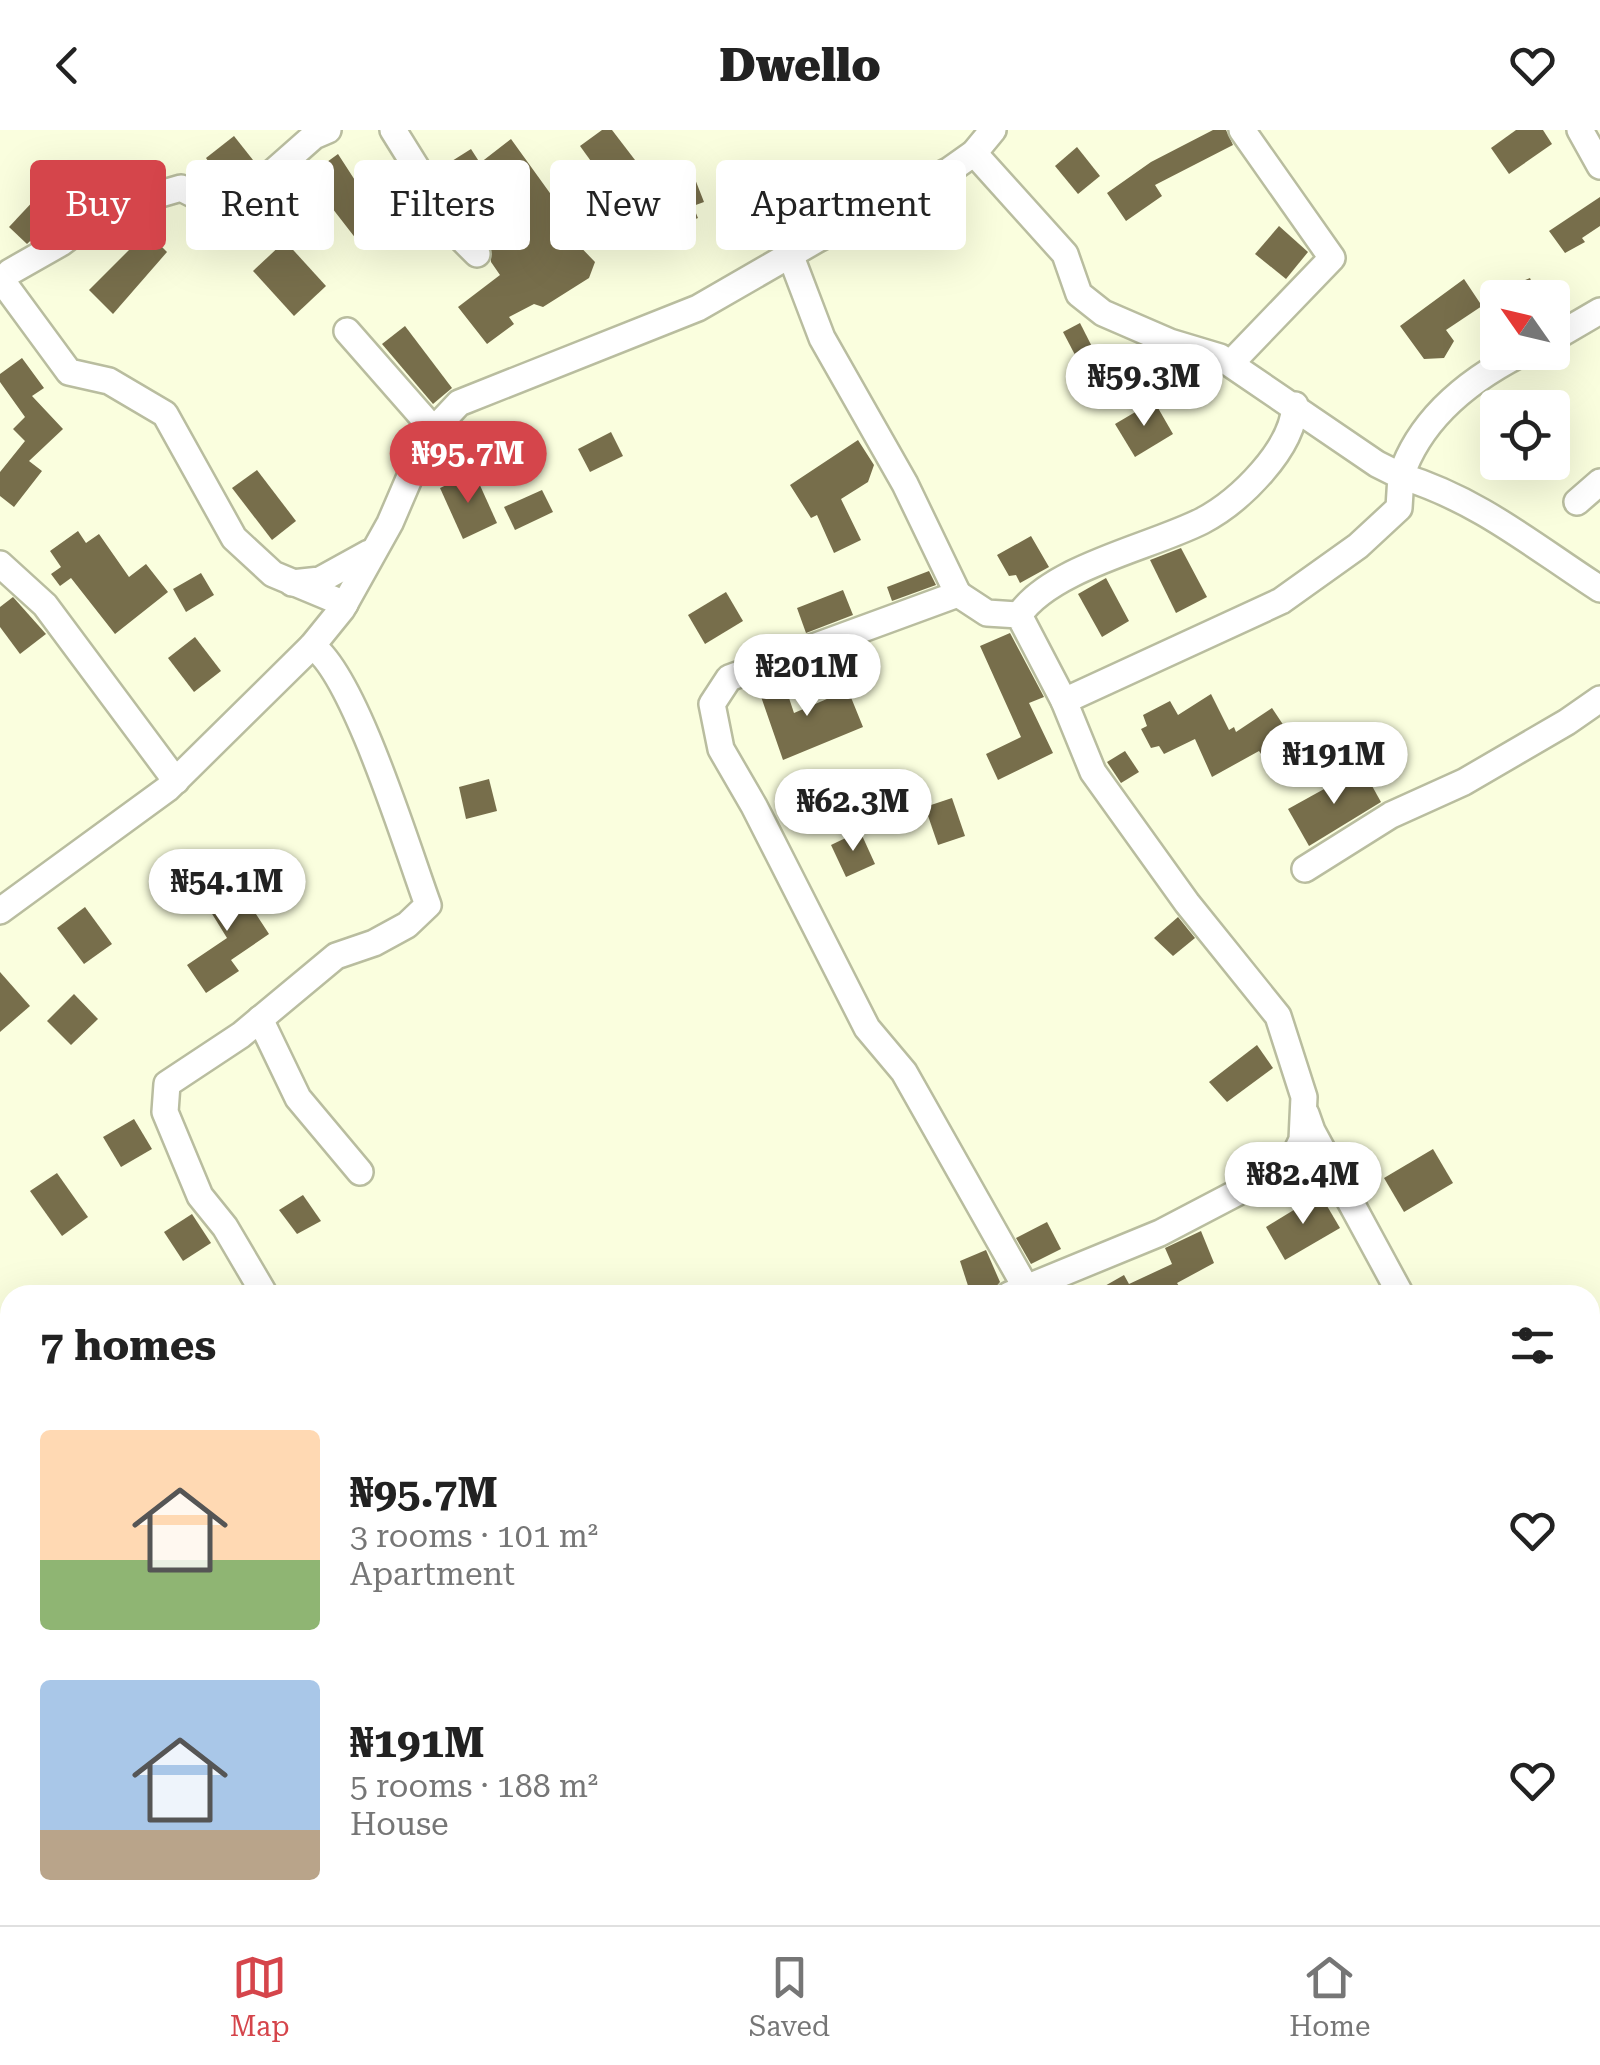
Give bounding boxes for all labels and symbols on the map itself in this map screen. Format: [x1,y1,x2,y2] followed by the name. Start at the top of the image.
[1480,280,1570,370] north arrow
[1063,344,1225,429] pin: ₦59.3M
[387,421,549,506] pin: ₦95.7M
[737,634,877,719] pin: ₦201M
[1264,722,1404,807] pin: ₦191M
[772,769,934,854] pin: ₦62.3M
[146,849,308,934] pin: ₦54.1M
[1222,1142,1384,1227] pin: ₦82.4M

